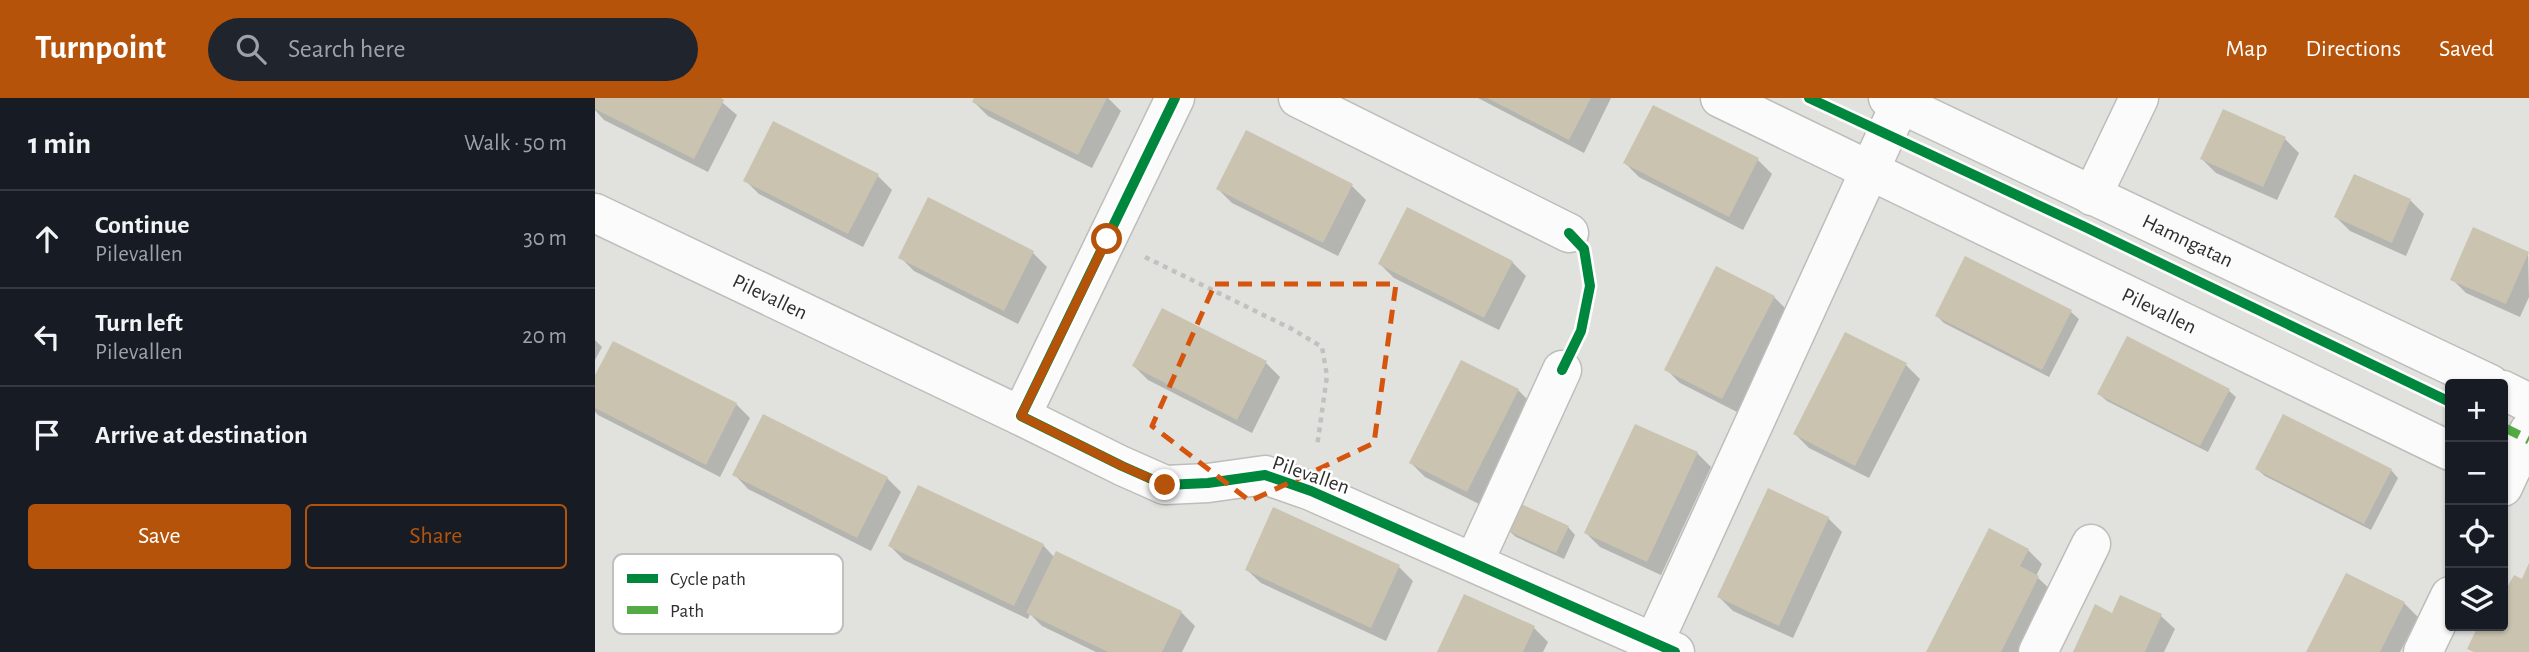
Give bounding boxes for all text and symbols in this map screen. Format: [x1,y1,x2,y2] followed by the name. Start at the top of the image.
[208,18,698,81] search box
[232,30,270,68] icon: search
[35,32,166,65] text: Turnpoint
[288,36,406,62] text: Search here
[2225,37,2267,61] text: Map
[2305,37,2401,61] text: Directions
[2439,37,2494,61] text: Saved
[28,129,91,159] text: 1 min
[464,132,567,155] text: Walk · 50 m
[2139,210,2236,271] street label: Hamngatan
[95,212,190,238] text: Continue
[28,220,66,258] icon: ahead
[1091,223,1122,254] route start
[523,227,567,250] text: 30 m
[95,243,183,266] text: Pilevallen
[729,270,811,323] street label: Pilevallen
[2119,284,2200,337] street label: Pilevallen
[95,310,183,336] text: Turn left
[28,318,66,356] icon: left
[522,325,567,348] text: 20 m
[95,341,183,364] text: Pilevallen
[2445,379,2508,631] map controls
[2445,379,2508,442] button: +
[28,416,66,454] icon: arrive
[95,422,308,448] text: Arrive at destination
[2445,442,2508,505] button: −
[1270,452,1352,498] street label: Pilevallen
[1149,469,1180,500] route end
[28,504,291,569] button: Save
[305,504,567,569] button: Share
[2445,505,2508,568] button: locate
[613,554,843,634] legend
[2445,568,2508,631] button: layers
[670,570,746,589] text: Cycle path
[670,602,704,621] text: Path

